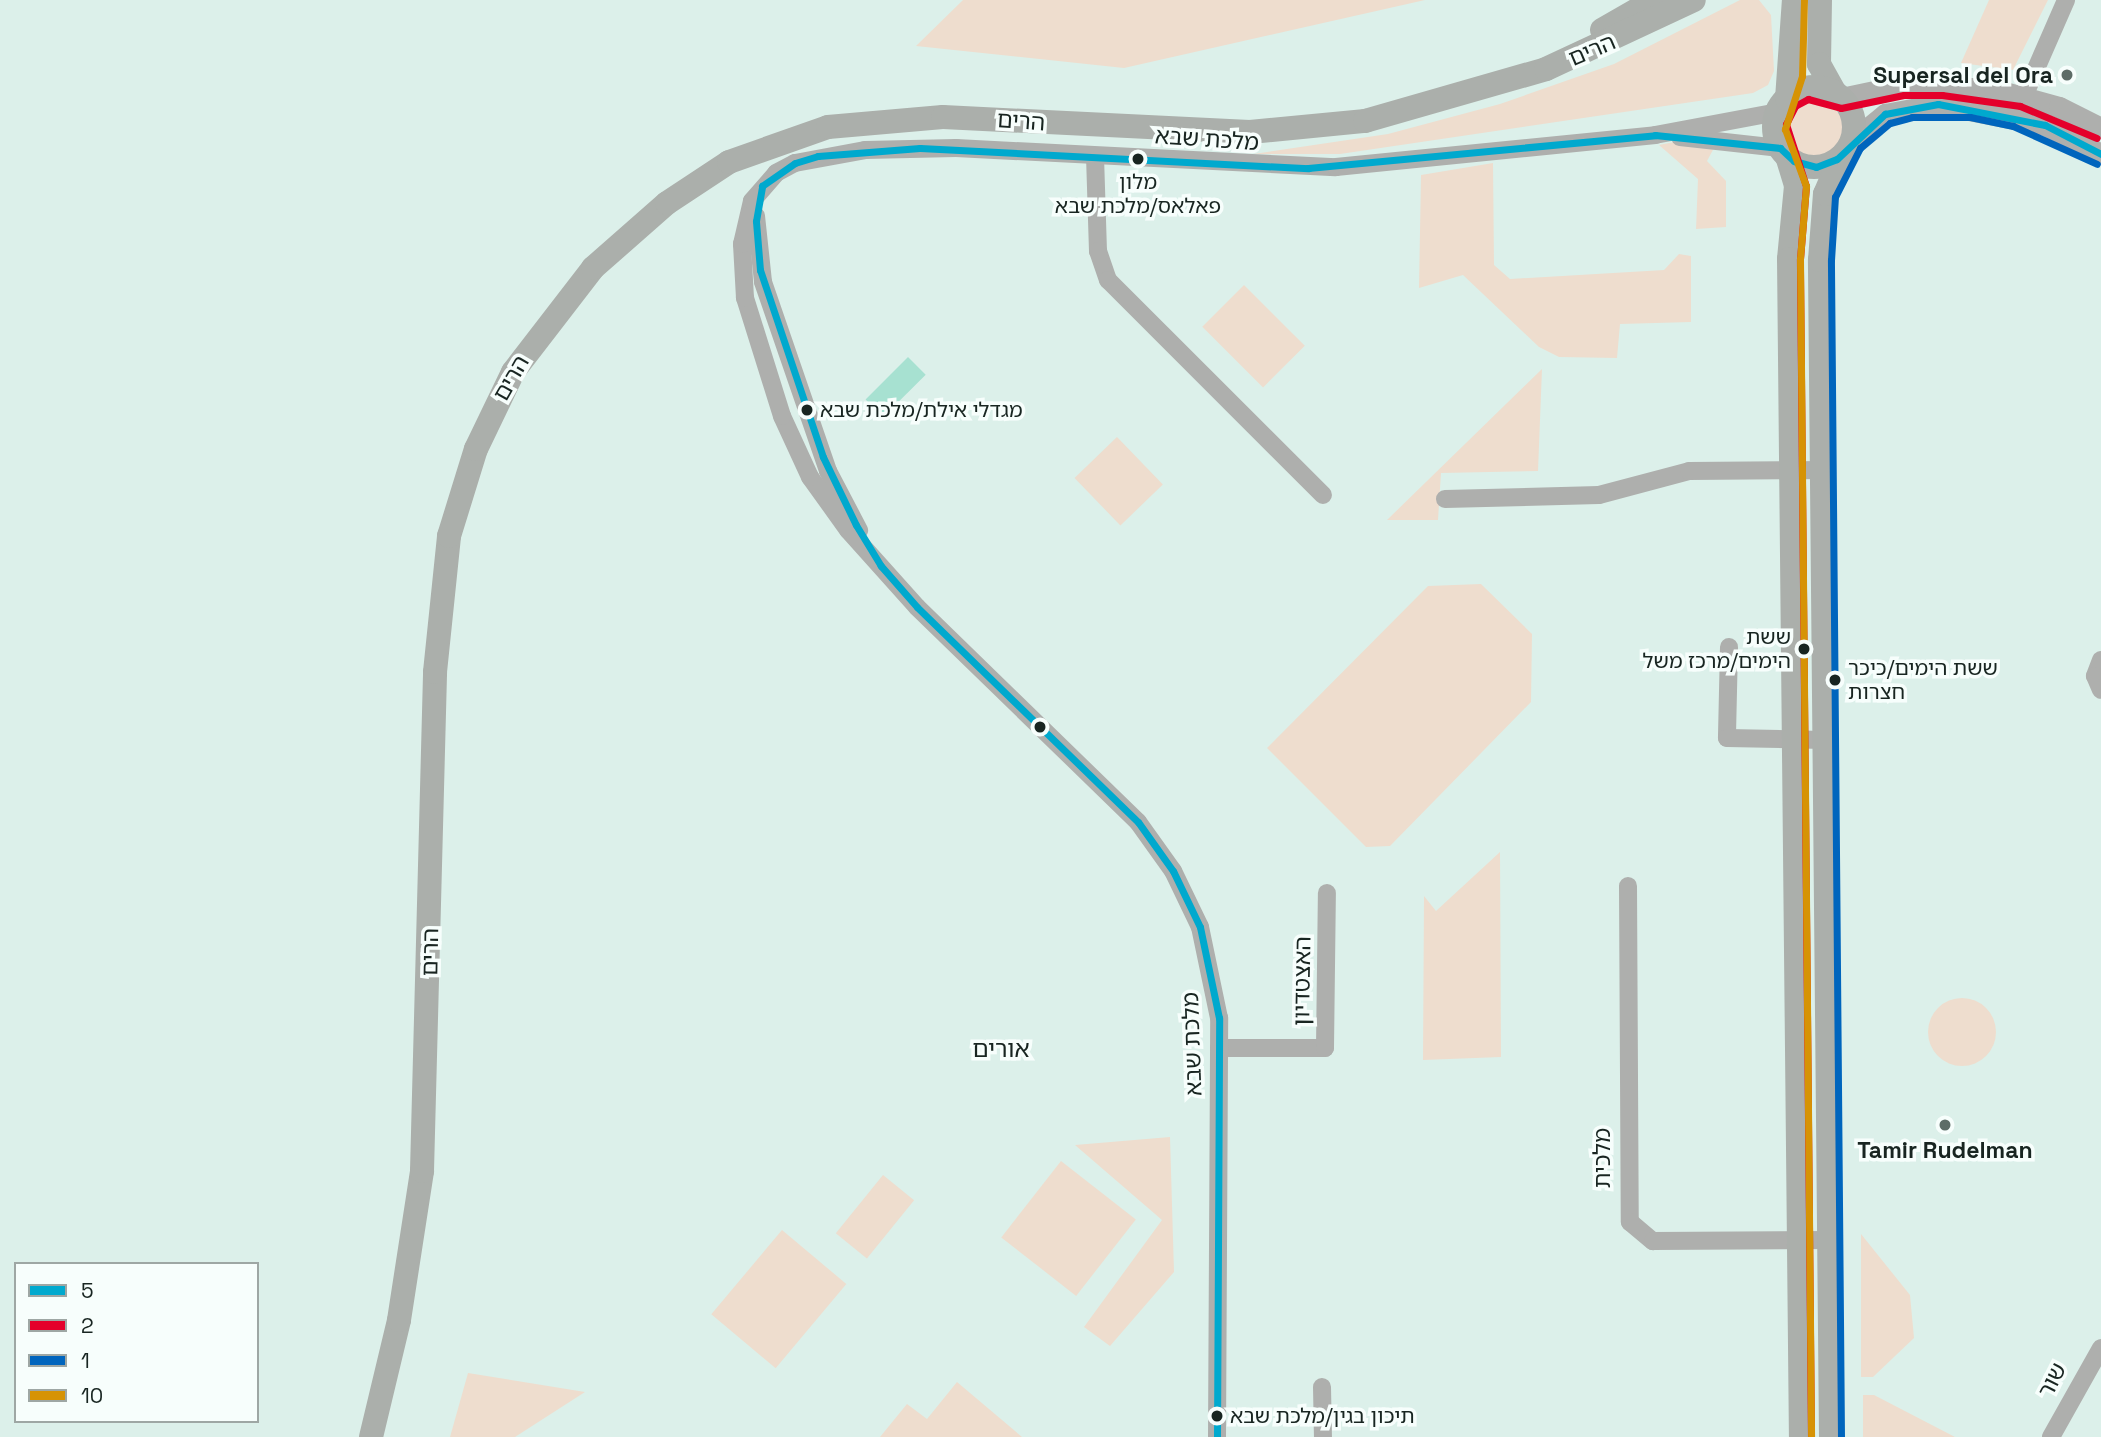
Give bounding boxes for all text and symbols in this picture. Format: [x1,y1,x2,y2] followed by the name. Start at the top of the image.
[1564,28,1620,72] street label: הרים
[1873,61,2053,89] place label: Supersal del Ora
[2059,67,2075,83] marker: Supersal del Ora
[996,106,1046,136] street label: הרים
[1154,122,1260,156] street label: מלכת שבא
[1131,152,1145,166] marker: מלון פאלאס/מלכת שבא
[1055,169,1221,219] place label: מלון פאלאס/מלכת שבא
[487,350,535,406] street label: הרים
[820,397,1023,423] place label: מגדלי אילת/מלכת שבא
[800,403,814,417] marker: מגדלי אילת/מלכת שבא
[1642,624,1791,674] place label: ששת הימים/מרכז משל
[1797,642,1811,656] marker: ששת הימים/מרכז משל
[1848,655,1998,705] place label: ששת הימים/כיכר חצרות
[1828,673,1842,687] marker: ששת הימים/כיכר חצרות
[1033,720,1047,734] unlabelled marker
[416,928,444,976] street label: הרים
[1287,936,1317,1026] street label: האצטדיון
[1176,992,1208,1096] street label: מלכת שבא
[972,1035,1030,1063] district label: אורים
[1937,1117,1953,1133] marker: Tamir Rudelman
[1588,1128,1616,1188] street label: מלכית
[1857,1136,2033,1164] place label: Tamir Rudelman
[14,1262,259,1423] legend
[81,1277,94,1304] text: 5
[81,1312,94,1339] text: 2
[81,1347,90,1374] text: 1
[2032,1358,2072,1402] street label: שור
[81,1382,103,1409] text: 10
[1230,1403,1415,1429] place label: תיכון בגין/מלכת שבא
[1210,1409,1224,1423] marker: תיכון בגין/מלכת שבא

